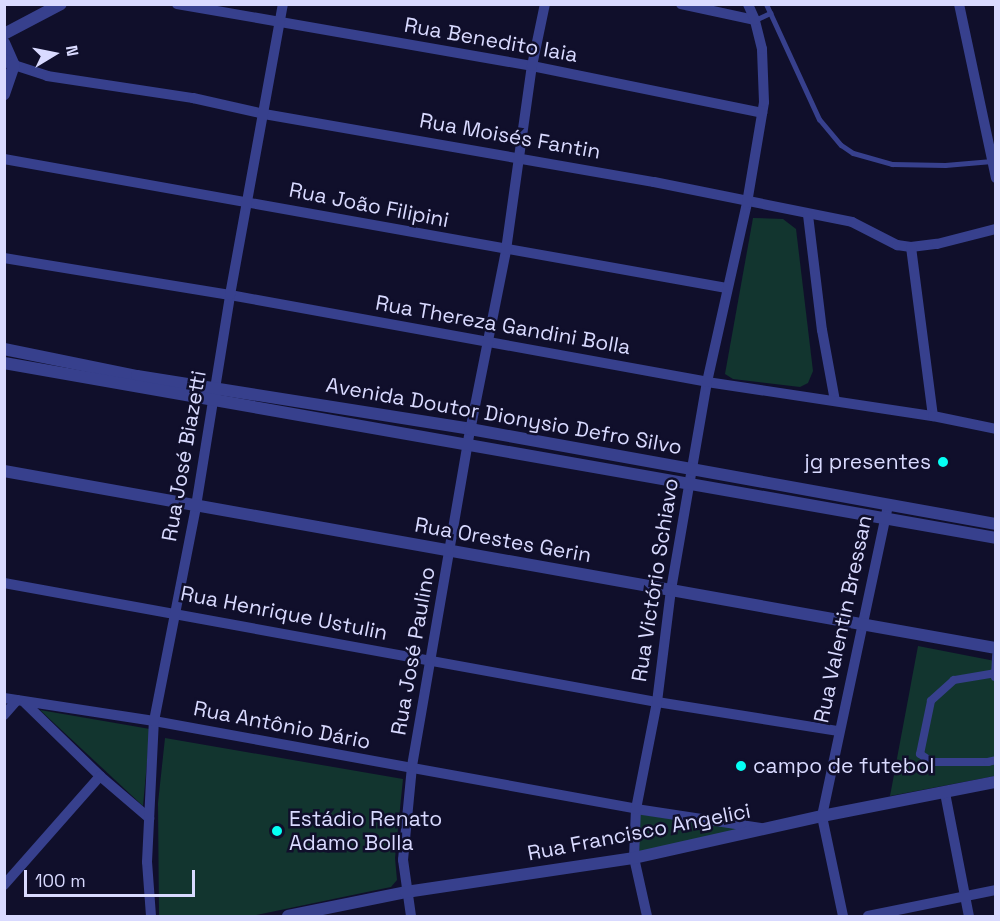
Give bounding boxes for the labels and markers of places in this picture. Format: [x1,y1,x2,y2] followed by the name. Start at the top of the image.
[805,449,931,475] place label: jg presentes
[936,455,950,469] marker: jg presentes
[753,753,934,779] place label: campo de futebol
[734,759,748,773] marker: campo de futebol
[289,806,442,856] place label: Estádio Renato Adamo Bolla
[270,824,284,838] marker: Estádio Renato Adamo Bolla

